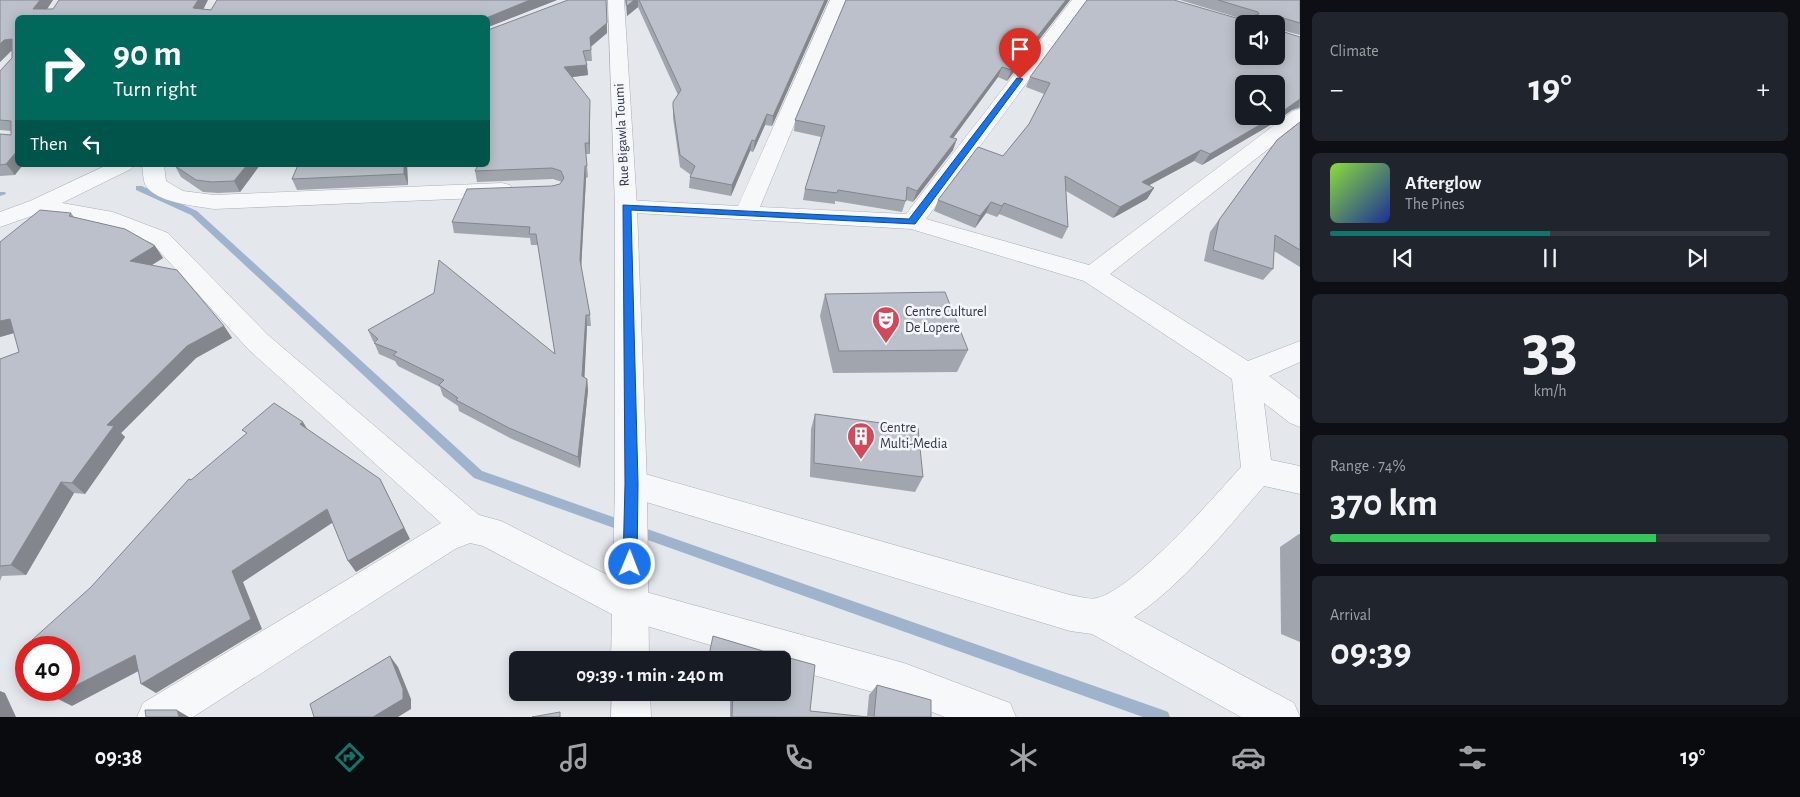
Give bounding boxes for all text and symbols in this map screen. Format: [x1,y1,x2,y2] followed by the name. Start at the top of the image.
[1235,15,1285,125] map controls
[1235,15,1285,65] button: sound
[999,28,1041,79] pin
[30,35,95,100] icon: right
[1006,35,1034,63] icon: arrive
[113,37,182,72] text: 90 m
[1330,43,1379,59] text: Climate
[1528,70,1572,108] text: 19°
[1235,75,1285,125] button: search
[1330,76,1343,104] text: −
[1757,76,1770,104] text: +
[113,78,197,100] text: Turn right
[612,83,632,187] street label: Rue Bigawla Toumi
[78,130,106,158] icon: left
[30,135,68,154] text: Then
[1405,174,1481,193] text: Afterglow
[1405,196,1465,212] text: The Pines
[1389,244,1417,272] icon: previous
[1536,244,1564,272] icon: pause
[1683,244,1711,272] icon: next
[871,305,901,344] theatre icon: Centre Culturel De Lopere
[905,305,987,335] place label: Centre Culturel De Lopere
[1522,317,1578,382] text: 33
[1533,383,1567,399] text: km/h
[846,421,876,460] building icon: Centre Multi-Media
[880,421,948,451] place label: Centre Multi-Media
[1330,458,1406,474] text: Range · 74%
[1330,485,1438,523] text: 370 km
[603,537,655,589] position arrow
[1330,607,1371,623] text: Arrival
[1330,634,1412,672] text: 09:39
[15,636,80,701] speed limit sign: 40
[576,666,724,685] text: 09:39 · 1 min · 240 m
[332,740,367,775] icon: directions
[557,740,592,775] icon: music
[781,740,816,775] icon: phone
[1006,740,1041,775] icon: climate
[1231,740,1266,775] icon: car
[1455,740,1490,775] icon: filters
[95,746,142,768] text: 09:38
[1680,746,1705,768] text: 19°

